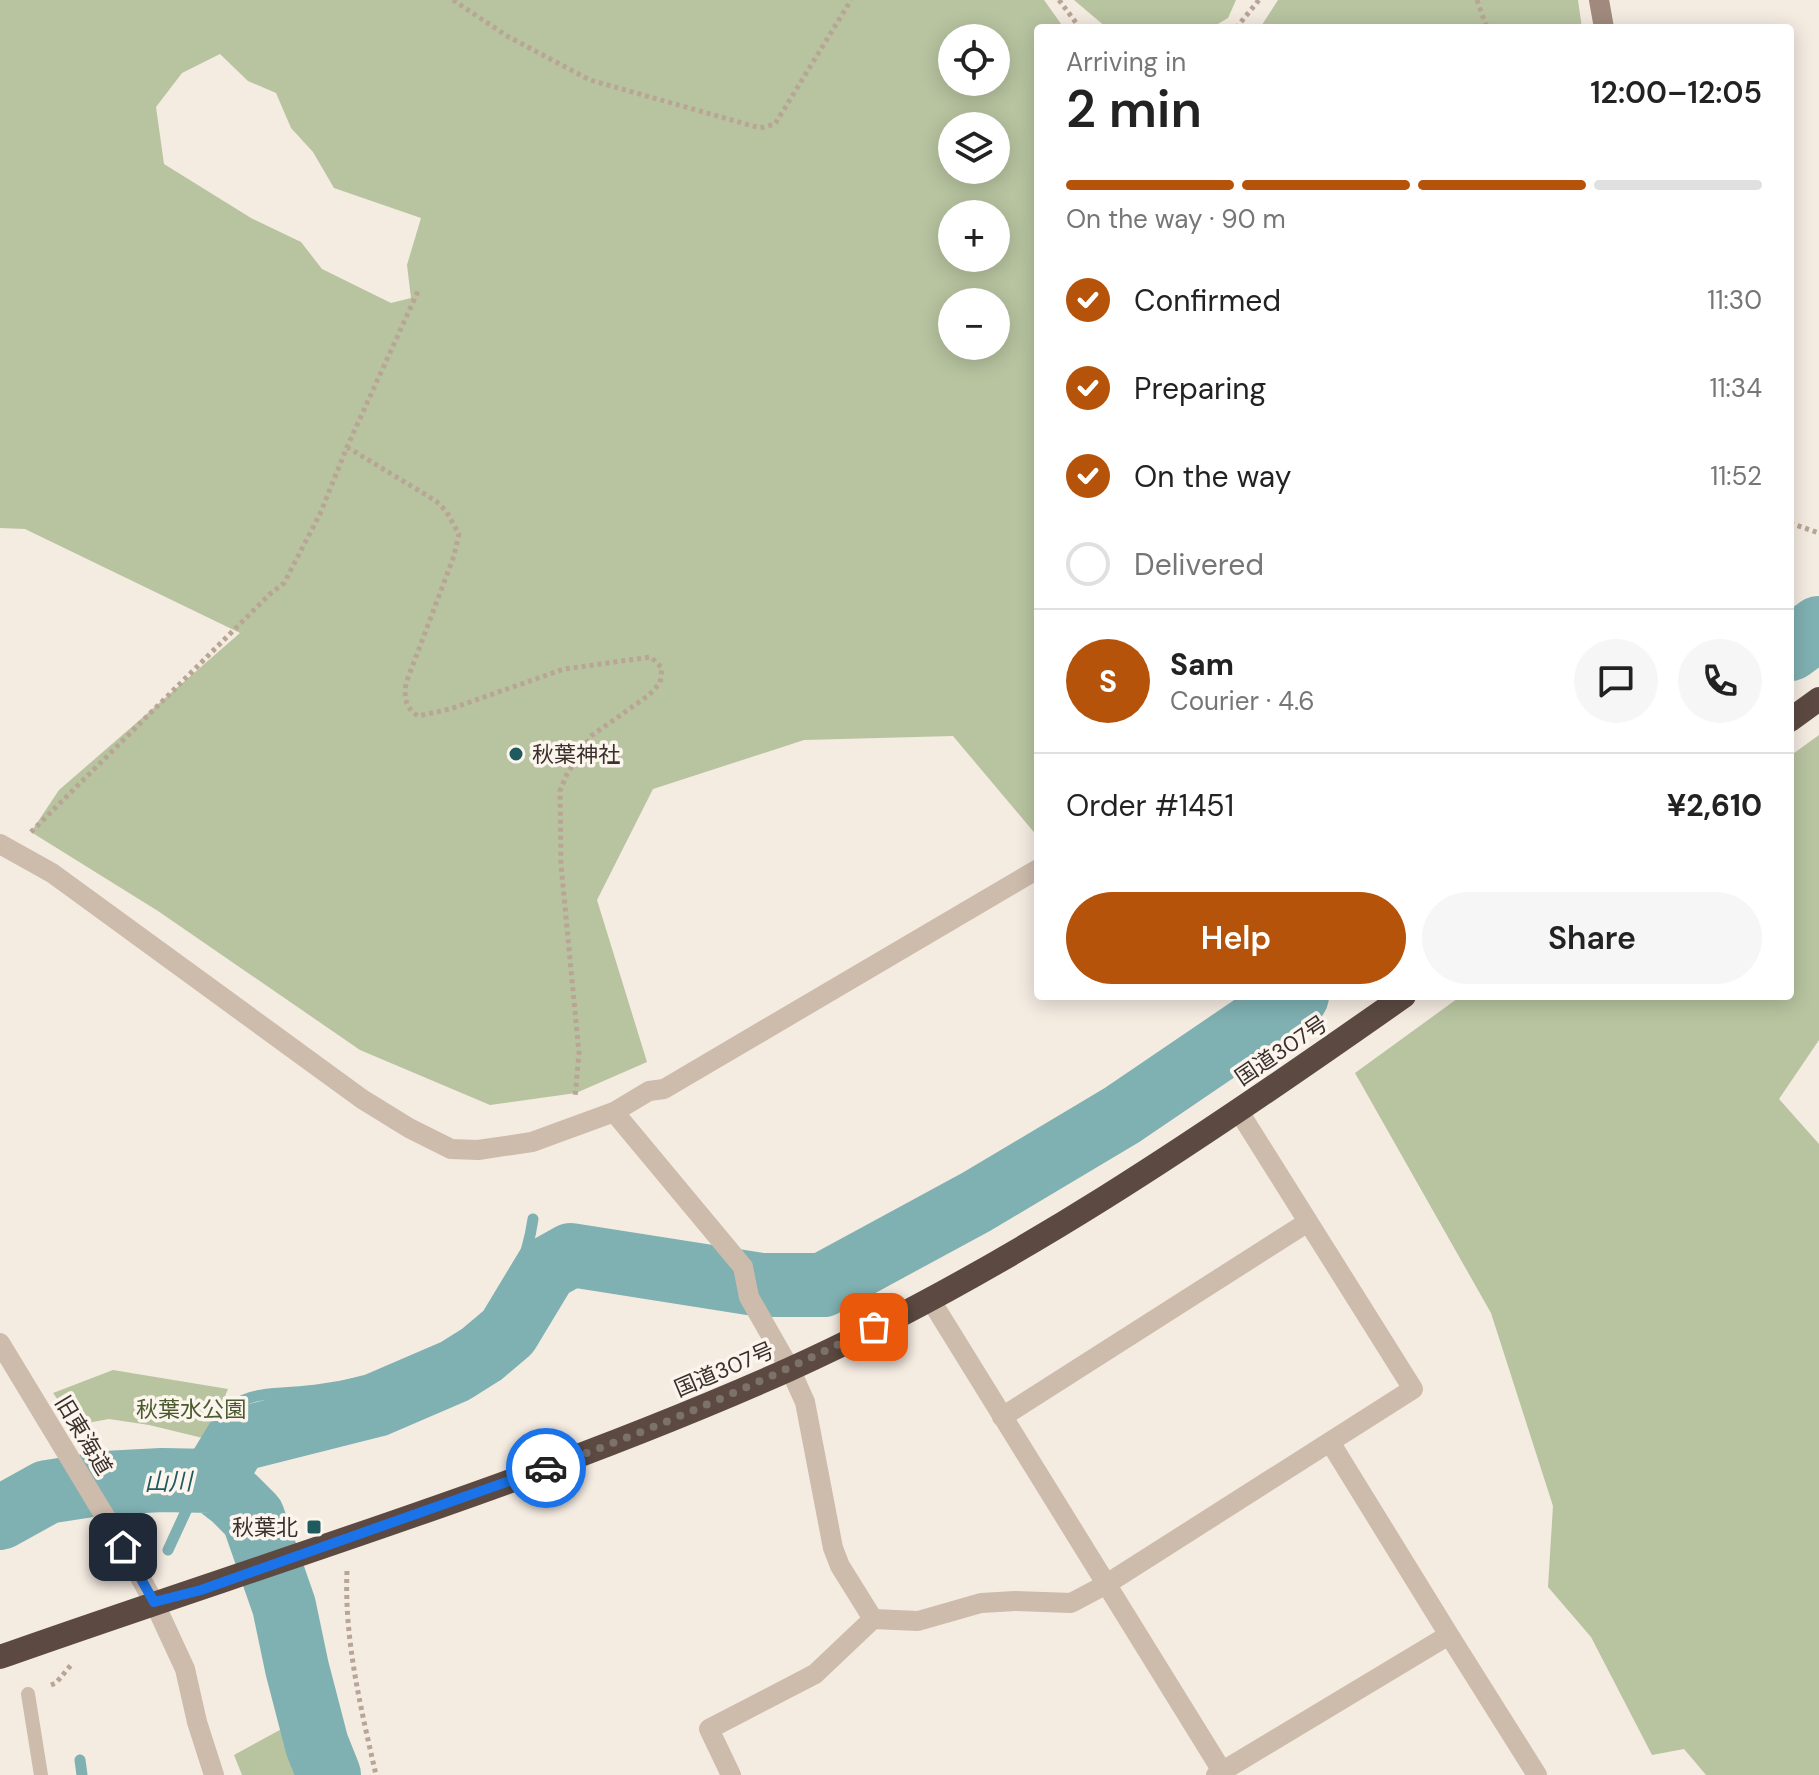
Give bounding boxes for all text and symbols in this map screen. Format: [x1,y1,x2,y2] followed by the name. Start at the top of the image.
[938,24,1010,360] map controls
[938,24,1010,96] button: locate
[1066,45,1186,79] text: Arriving in
[1590,73,1762,112] text: 12:00–12:05
[1066,75,1202,143] text: 2 min
[938,112,1010,184] button: layers
[938,200,1010,272] button: +
[1066,202,1286,236] text: On the way · 90 m
[1066,278,1110,322] icon: check
[1134,281,1281,320] text: Confirmed
[1707,283,1762,317] text: 11:30
[938,288,1010,360] button: −
[1066,366,1110,410] icon: check
[1134,369,1266,408] text: Preparing
[1709,371,1762,405] text: 11:34
[1066,454,1110,498] icon: check
[1134,457,1291,496] text: On the way
[1710,459,1762,493] text: 11:52
[1134,545,1264,584] text: Delivered
[1574,639,1658,723] button: chat
[1678,639,1762,723] button: phone
[1170,645,1234,684] text: Sam
[1099,662,1117,701] text: S
[1170,684,1315,718] text: Courier · 4.6
[532,740,620,769] place label: 秋葉神社
[507,745,525,763] marker: 秋葉神社
[1066,786,1234,825] text: Order #1451
[1667,786,1762,825] text: ¥2,610
[1066,892,1406,984] button: Help
[1422,892,1762,984] button: Share
[1229,1009,1333,1092] street label: 国道307号
[840,1293,908,1361] pin
[852,1305,896,1349] icon: bag
[670,1336,778,1403] street label: 国道307号
[48,1390,119,1480] street label: 旧東海道
[136,1395,246,1424] park label: 秋葉水公園
[506,1428,586,1508] courier
[524,1446,568,1490] icon: car
[144,1466,195,1497] water label: 山川
[89,1513,157,1581] pin
[232,1513,298,1542] place label: 秋葉北
[305,1518,323,1536] marker: 秋葉北
[101,1525,145,1569] icon: home

